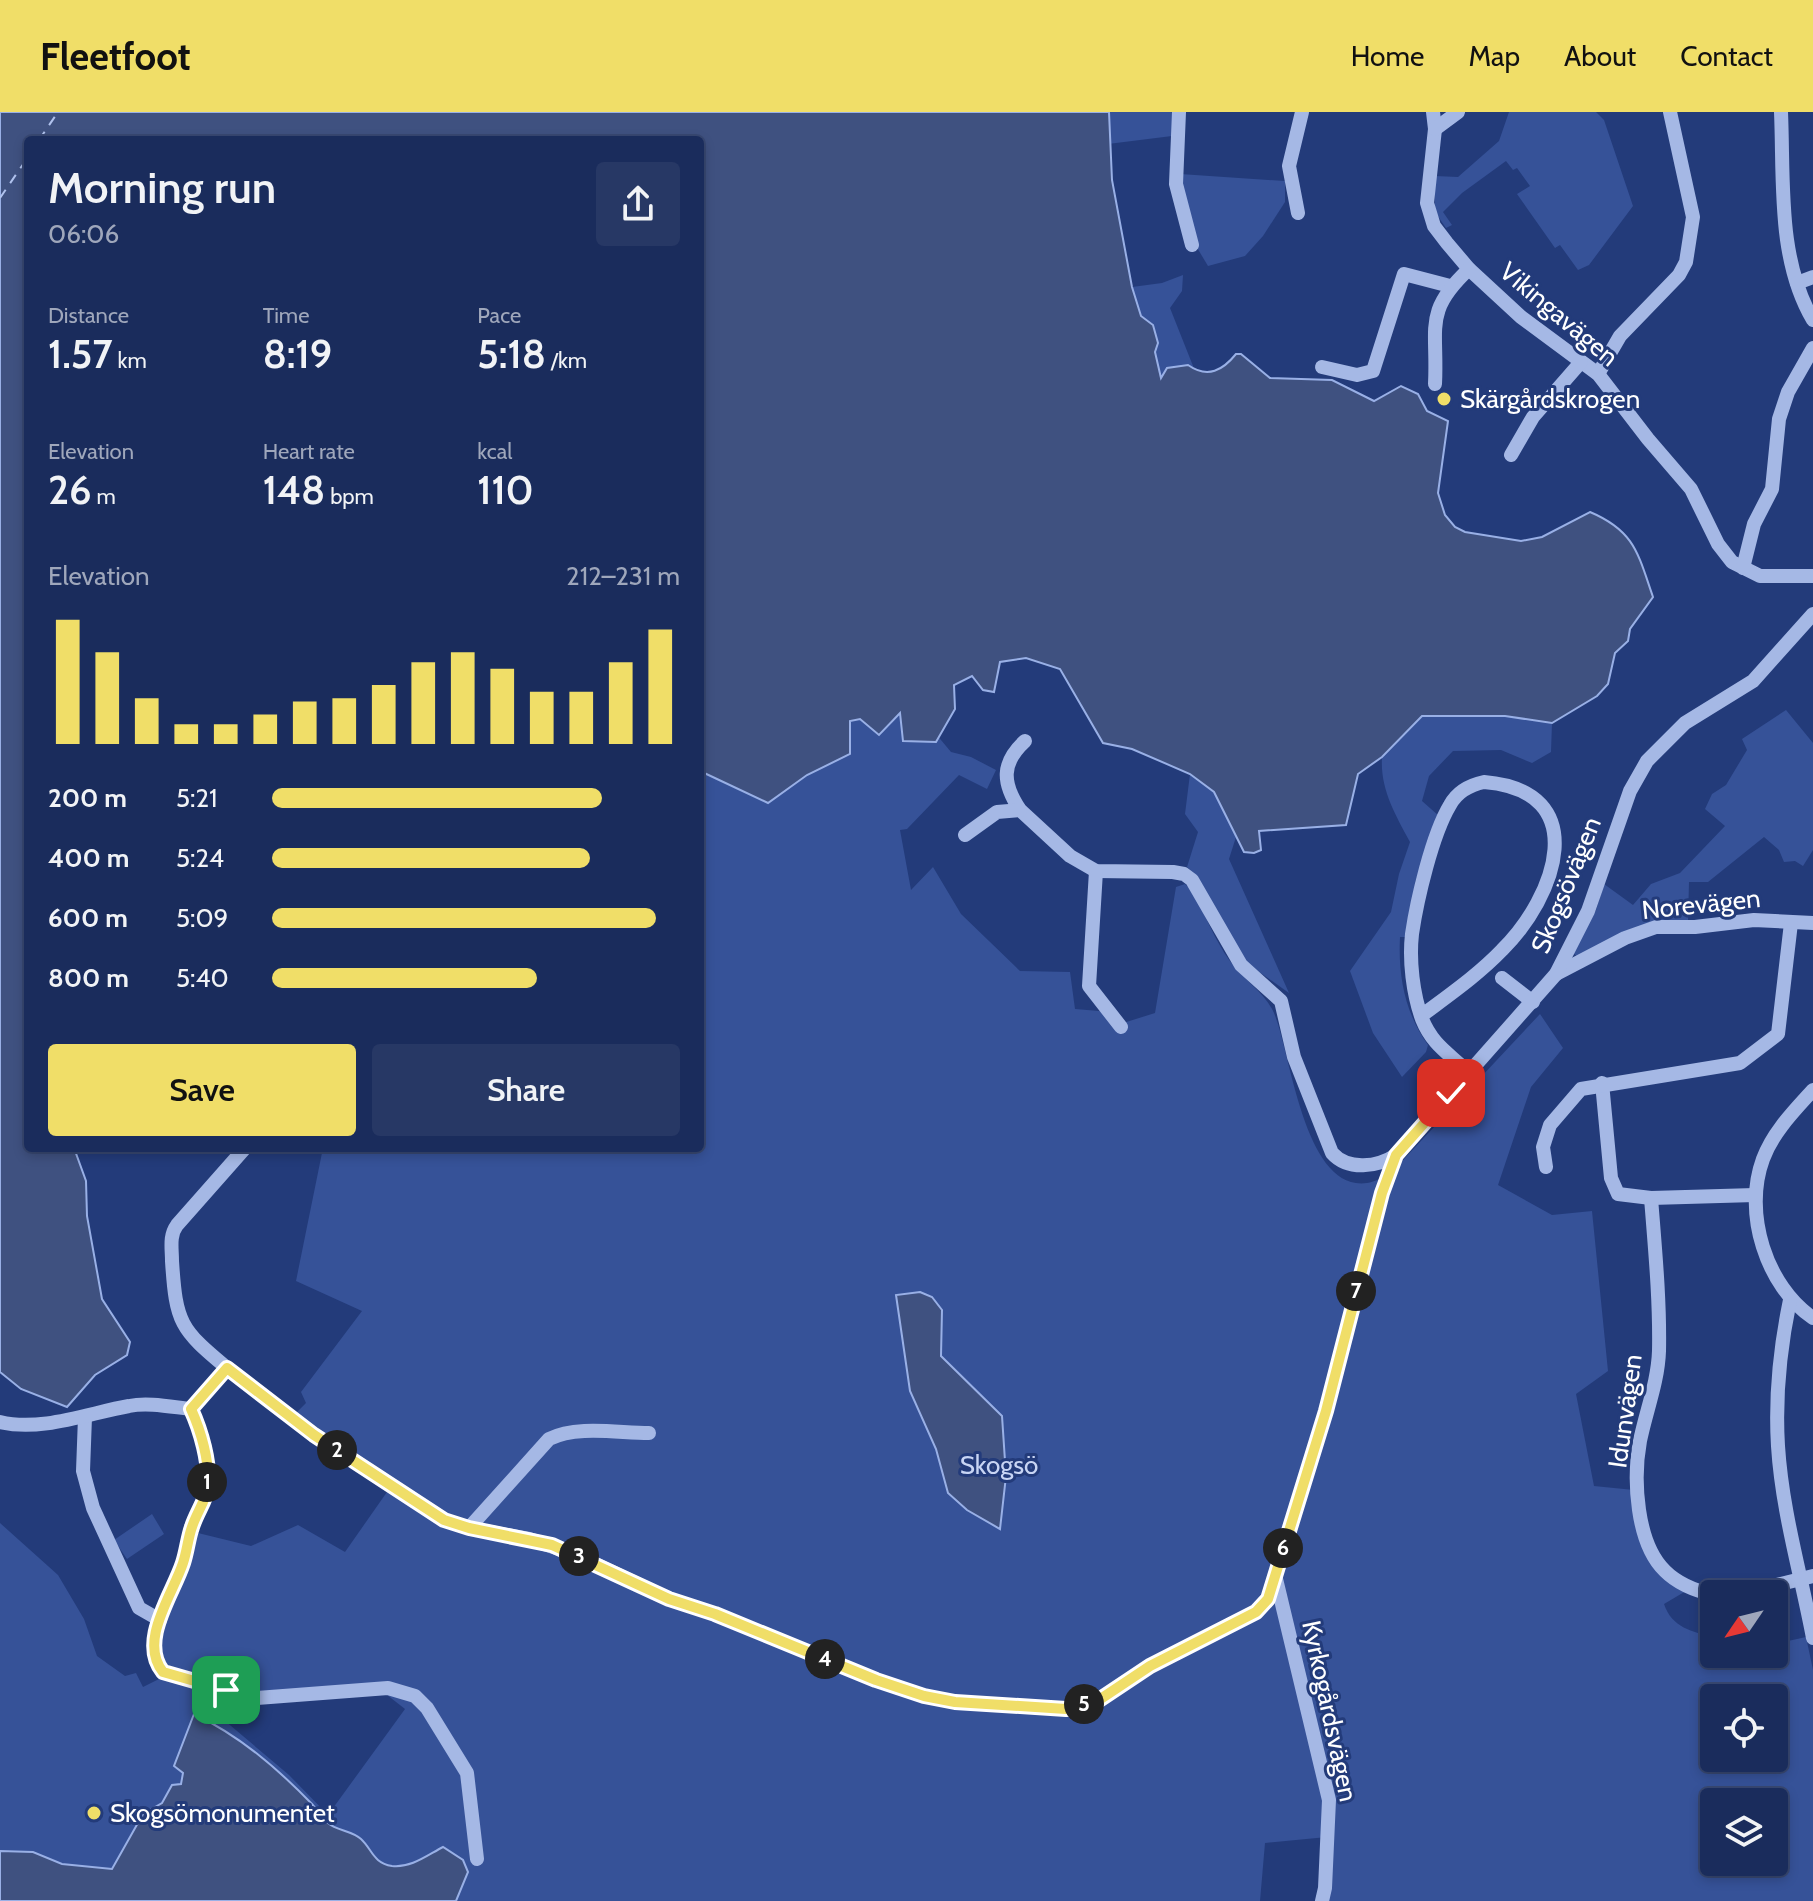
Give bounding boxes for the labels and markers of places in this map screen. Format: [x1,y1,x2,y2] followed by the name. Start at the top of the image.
[1460,383,1640,415] place label: Skärgårdskrogen
[1435,390,1453,408] marker: Skärgårdskrogen
[1417,1059,1485,1127] pin
[1336,1271,1376,1311] pin: 7
[317,1430,357,1470] pin: 2
[187,1462,227,1502] pin: 1
[1263,1528,1303,1568] pin: 6
[559,1536,599,1576] pin: 3
[805,1639,845,1679] pin: 4
[192,1656,260,1724] pin
[1064,1684,1104,1724] pin: 5
[110,1797,335,1829] place label: Skogsömonumentet
[85,1804,103,1822] marker: Skogsömonumentet

